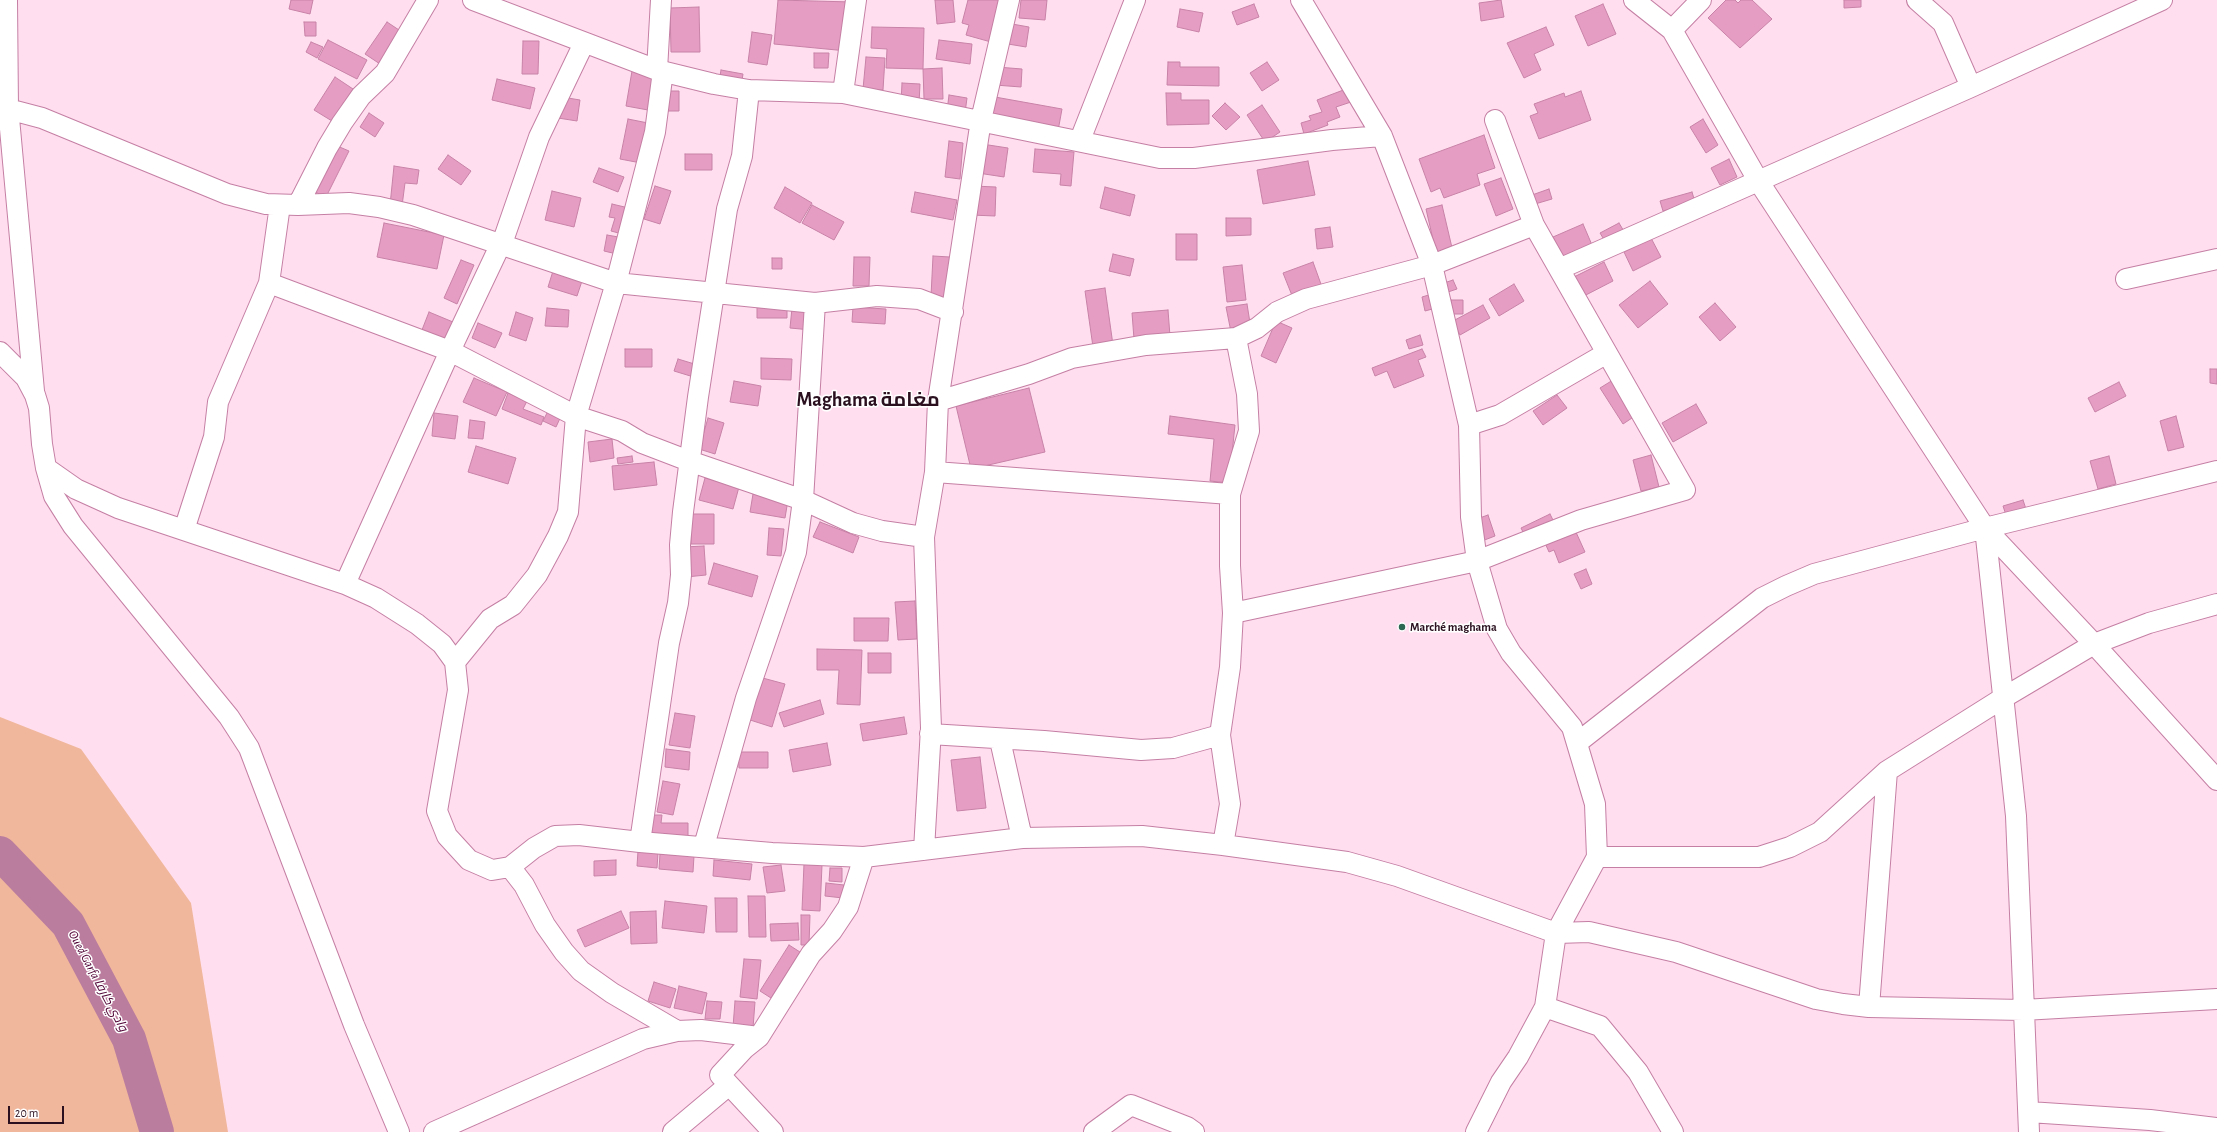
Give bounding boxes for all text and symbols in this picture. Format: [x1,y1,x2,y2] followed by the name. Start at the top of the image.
[796,388,940,412] district label: Maghama مغامة
[1410,620,1497,634] place label: Marché maghama
[1397,622,1407,632] marker: Marché maghama
[65,928,131,1034] water label: Oued Garfa وادي كارفا
[10,1098,66,1124] scale bar
[15,1107,38,1119] text: 20 m

